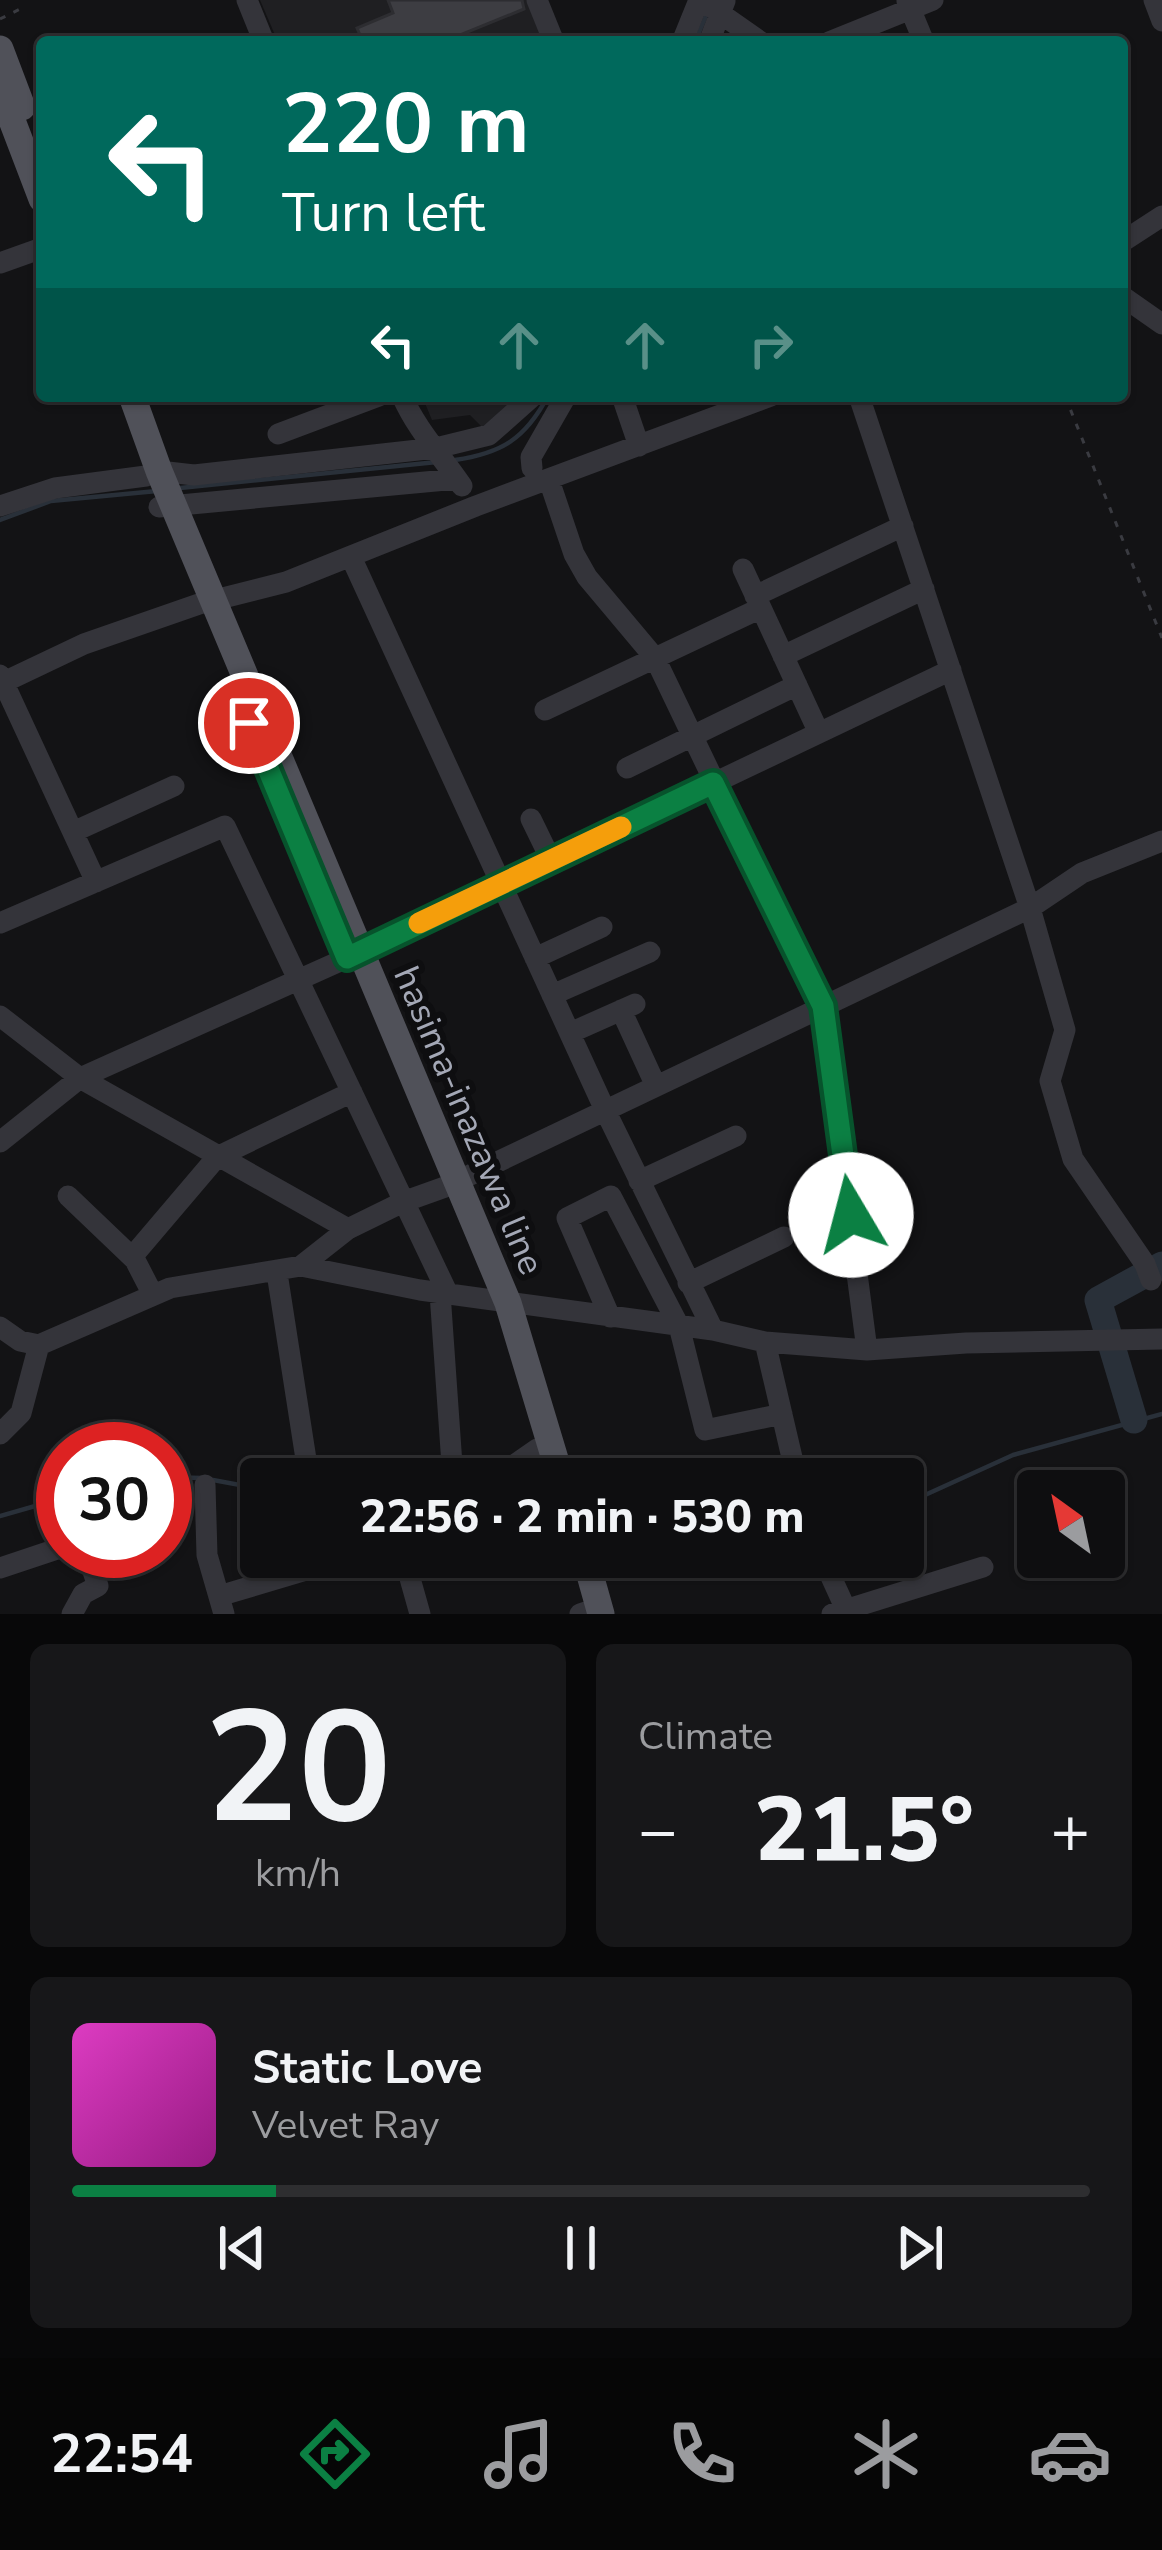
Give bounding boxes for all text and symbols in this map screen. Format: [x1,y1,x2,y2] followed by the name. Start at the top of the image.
[282,67,530,182] text: 220 m
[84,84,240,240] icon: left
[282,176,485,250] text: Turn left
[360,312,426,378] icon: left
[486,312,552,378] icon: ahead
[612,312,678,378] icon: ahead
[738,312,804,378] icon: right
[198,672,300,774] pin
[216,690,282,756] icon: arrive
[382,959,556,1282] street label: hasima-inazawa line
[788,1152,914,1278] position arrow
[36,1422,192,1578] speed limit sign: 30
[1017,1470,1125,1578] north arrow
[1017,1470,1125,1578] map controls
[359,1487,805,1548] text: 22:56 · 2 min · 530 m
[204,1662,392,1875] text: 20
[638,1710,773,1763] text: Climate
[754,1769,974,1892] text: 21.5°
[638,1786,678,1876] text: −
[1050,1786,1090,1876] text: +
[255,1847,341,1900] text: km/h
[252,2038,482,2099] text: Static Love
[252,2099,439,2152] text: Velvet Ray
[209,2215,275,2281] icon: previous
[548,2215,614,2281] icon: pause
[887,2215,953,2281] icon: next
[293,2412,377,2496] icon: directions
[477,2412,561,2496] icon: music
[660,2412,744,2496] icon: phone
[844,2412,928,2496] icon: climate
[1028,2412,1112,2496] icon: car
[50,2417,193,2491] text: 22:54

